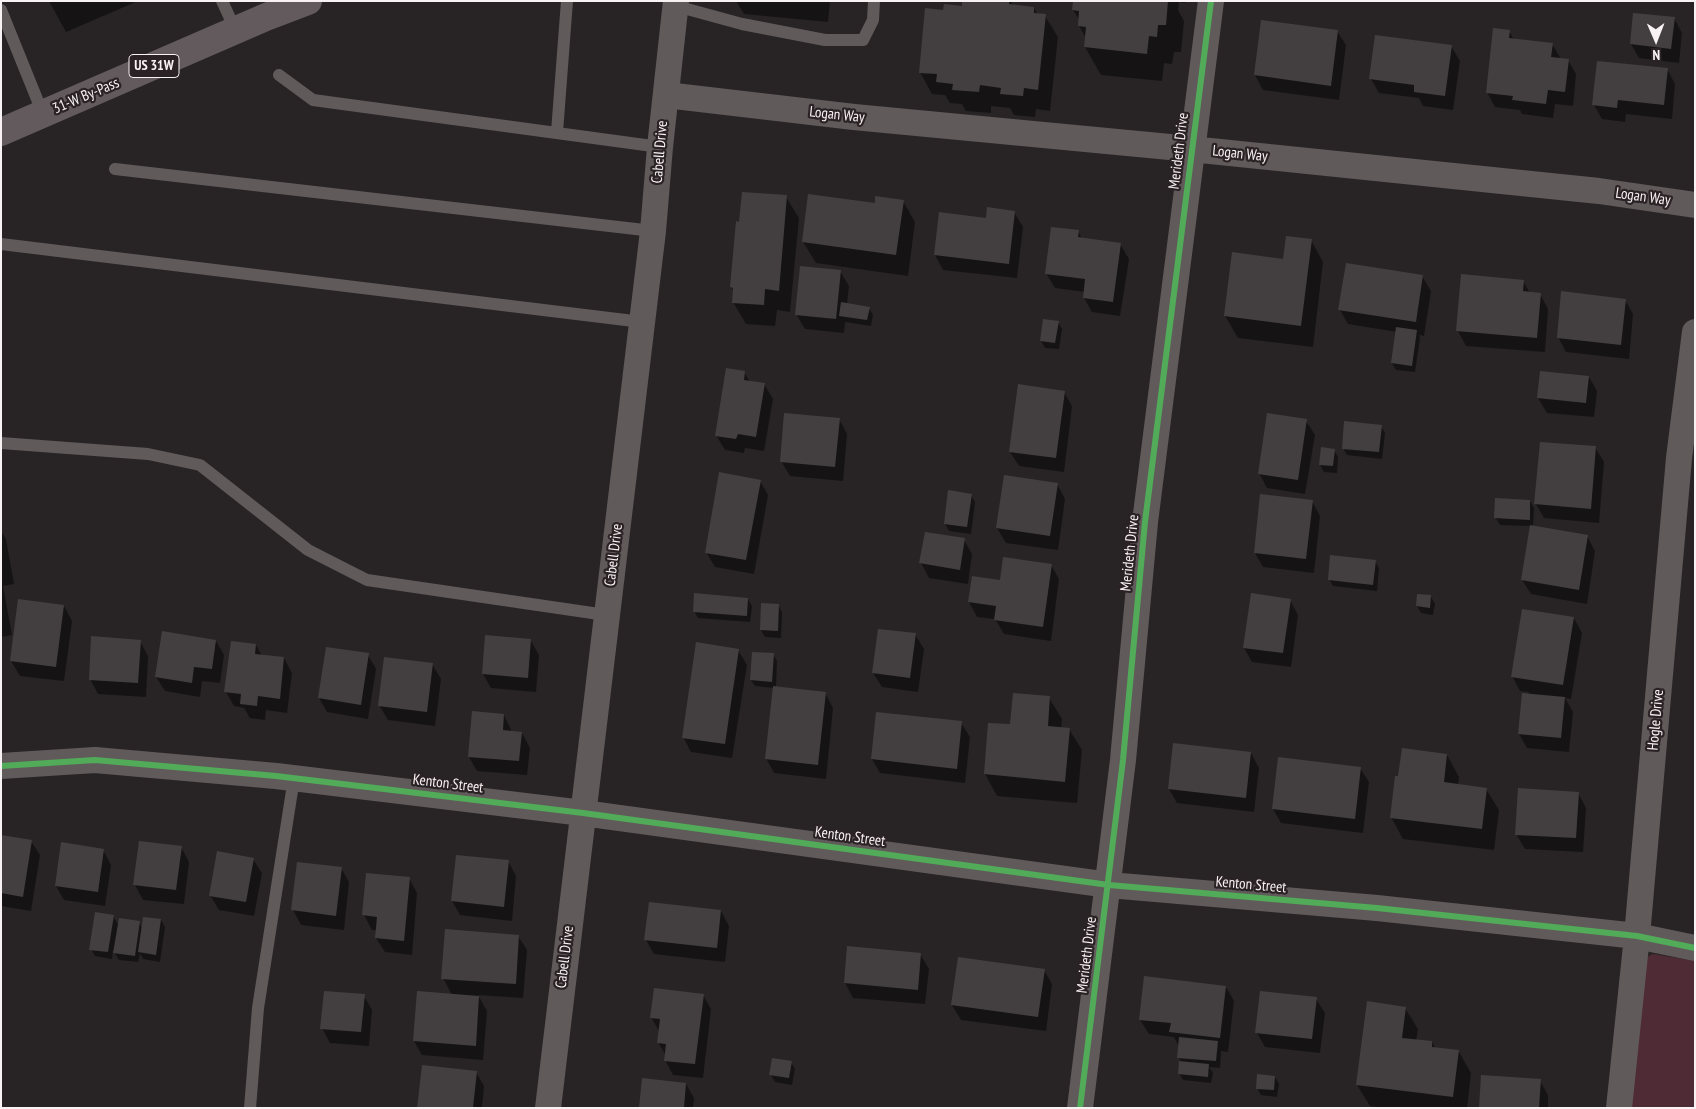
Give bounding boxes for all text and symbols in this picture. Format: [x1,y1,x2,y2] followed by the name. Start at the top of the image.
[1631,15,1681,65] north arrow
[1652,46,1660,64] text: N
[129,54,179,78] road number: US 31W
[50,74,122,118] street label: 31-W By-Pass
[808,103,866,127] street label: Logan Way
[1165,112,1193,190] street label: Merideth Drive
[648,120,672,184] street label: Cabell Drive
[1211,142,1269,166] street label: Logan Way
[1614,184,1672,210] street label: Logan Way
[1117,514,1143,592] street label: Merideth Drive
[601,523,627,587] street label: Cabell Drive
[1644,689,1668,751] street label: Hogle Drive
[412,771,484,797] street label: Kenton Street
[814,823,886,851] street label: Kenton Street
[1215,873,1287,897] street label: Kenton Street
[1073,916,1101,994] street label: Merideth Drive
[552,925,578,989] street label: Cabell Drive

